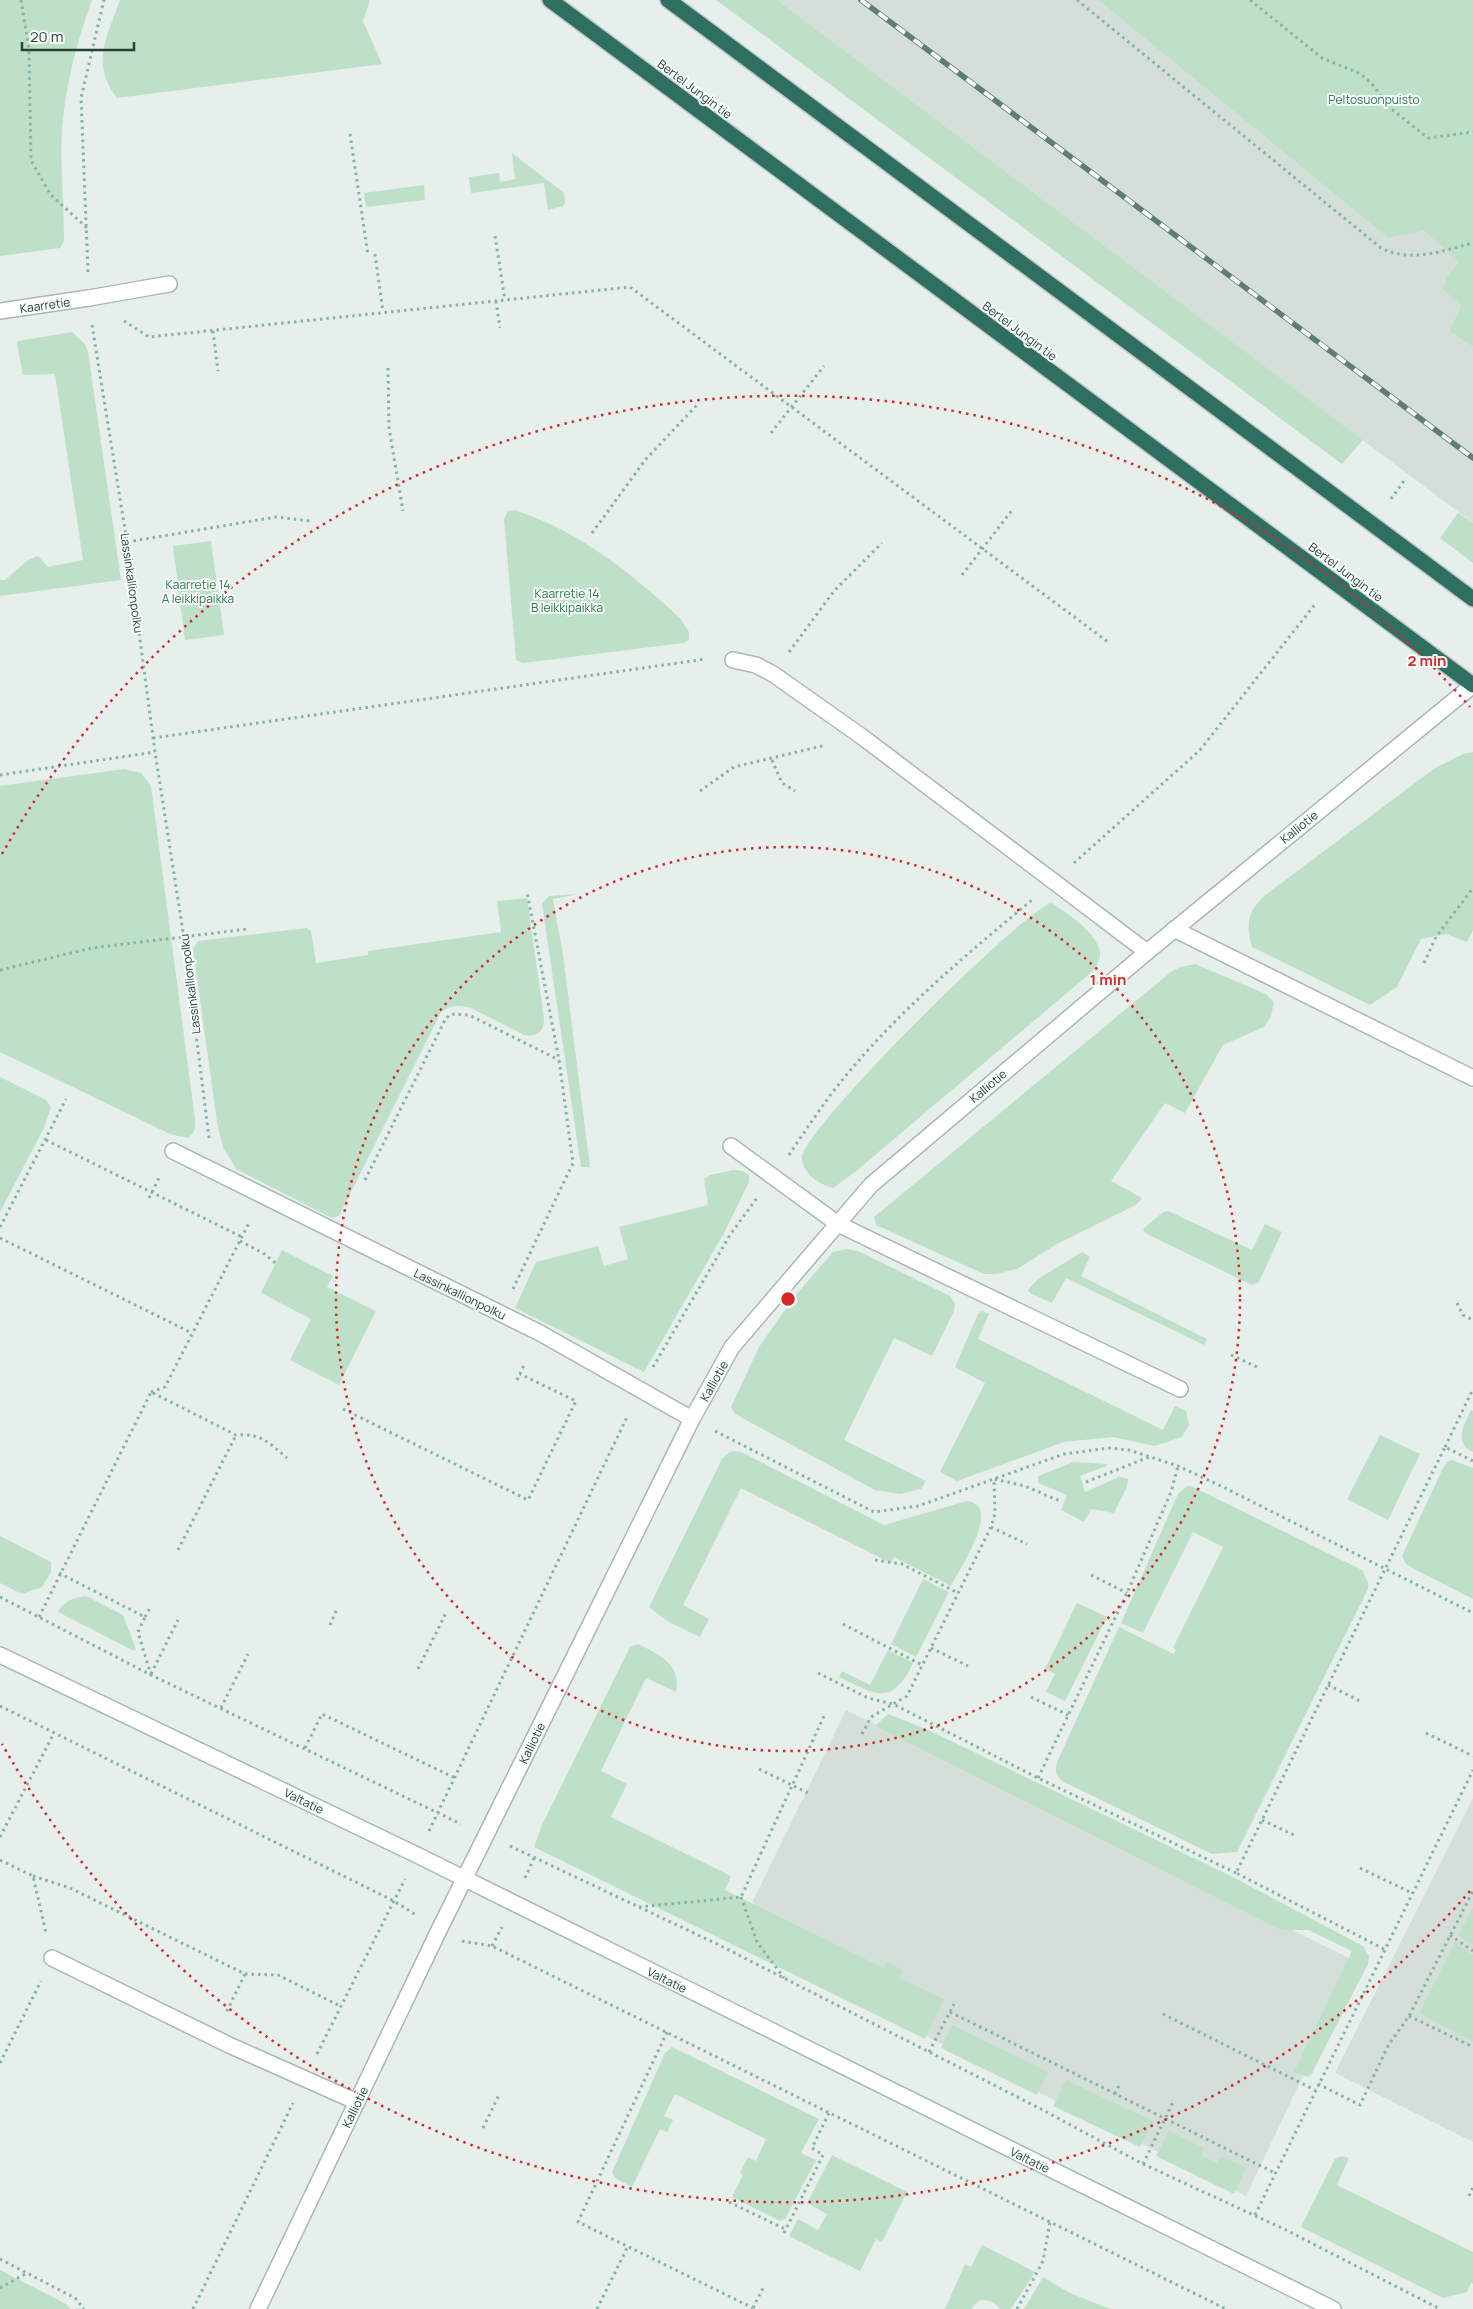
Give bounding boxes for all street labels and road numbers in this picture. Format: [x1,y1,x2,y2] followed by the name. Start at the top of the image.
[654,55,736,123] street label: Bertel Jungin tie
[19,293,71,317] street label: Kaarretie
[979,297,1061,365] street label: Bertel Jungin tie
[117,532,147,634] street label: Lassinkallionpolku
[1305,538,1387,606] street label: Bertel Jungin tie
[1277,807,1321,847] street label: Kalliotie
[175,933,205,1035] street label: Lassinkallionpolku
[966,1065,1010,1107] street label: Kalliotie
[411,1264,509,1324] street label: Lassinkallionpolku
[696,1358,732,1404] street label: Kalliotie
[515,1720,549,1766] street label: Kalliotie
[281,1784,327,1818] street label: Valtatie
[644,1963,690,1997] street label: Valtatie
[338,2084,372,2130] street label: Kalliotie
[1007,2143,1053,2177] street label: Valtatie

